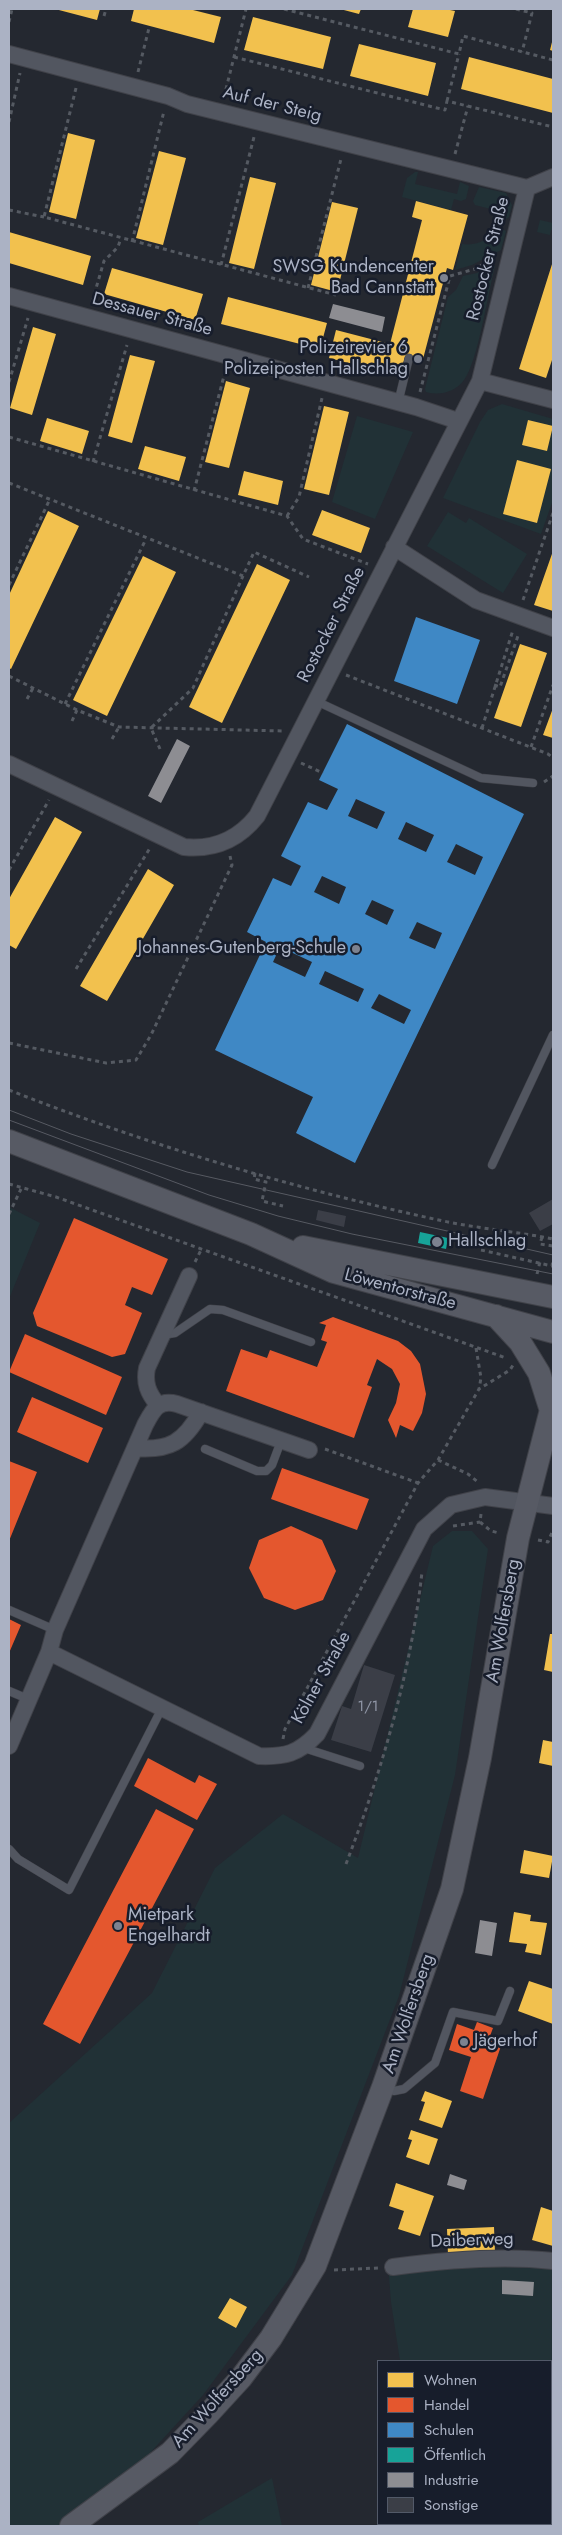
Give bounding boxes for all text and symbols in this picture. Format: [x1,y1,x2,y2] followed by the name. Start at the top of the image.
[220,82,324,128] street label: Auf der Steig
[463,195,515,323] street label: Rostocker Straße
[273,257,434,300] place label: SWSG Kundencenter Bad Cannstatt
[438,272,450,284] marker: SWSG Kundencenter Bad Cannstatt
[90,289,214,341] street label: Dessauer Straße
[224,338,408,380] place label: Polizeirevier 6 Polizeiposten Hallschlag
[412,353,424,365] marker: Polizeirevier 6 Polizeiposten Hallschlag
[294,564,370,686] street label: Rostocker Straße
[138,938,346,960] place label: Johannes-Gutenberg-Schule
[350,943,362,955] marker: Johannes-Gutenberg-Schule
[448,1231,526,1253] place label: Hallschlag
[430,1235,444,1249] marker: Hallschlag
[342,1265,458,1315] street label: Löwentorstraße
[482,1557,526,1685] street label: Am Wolfersberg
[288,1628,356,1728] street label: Kölner Straße
[357,1698,379,1716] house number: 1/1
[128,1905,210,1948] place label: Mietpark Engelhardt
[112,1920,124,1932] marker: Mietpark Engelhardt
[378,1951,440,2077] street label: Am Wolfersberg
[474,2031,537,2053] place label: Jägerhof
[458,2036,470,2048] marker: Jägerhof
[430,2229,514,2253] street label: Daiberweg
[168,2345,268,2453] street label: Am Wolfersberg
[377,2360,552,2525] legend
[424,2369,477,2391] text: Wohnen
[424,2394,470,2416] text: Handel
[424,2419,474,2441] text: Schulen
[424,2444,486,2466] text: Öffentlich
[424,2469,478,2491] text: Industrie
[424,2494,478,2516] text: Sonstige

